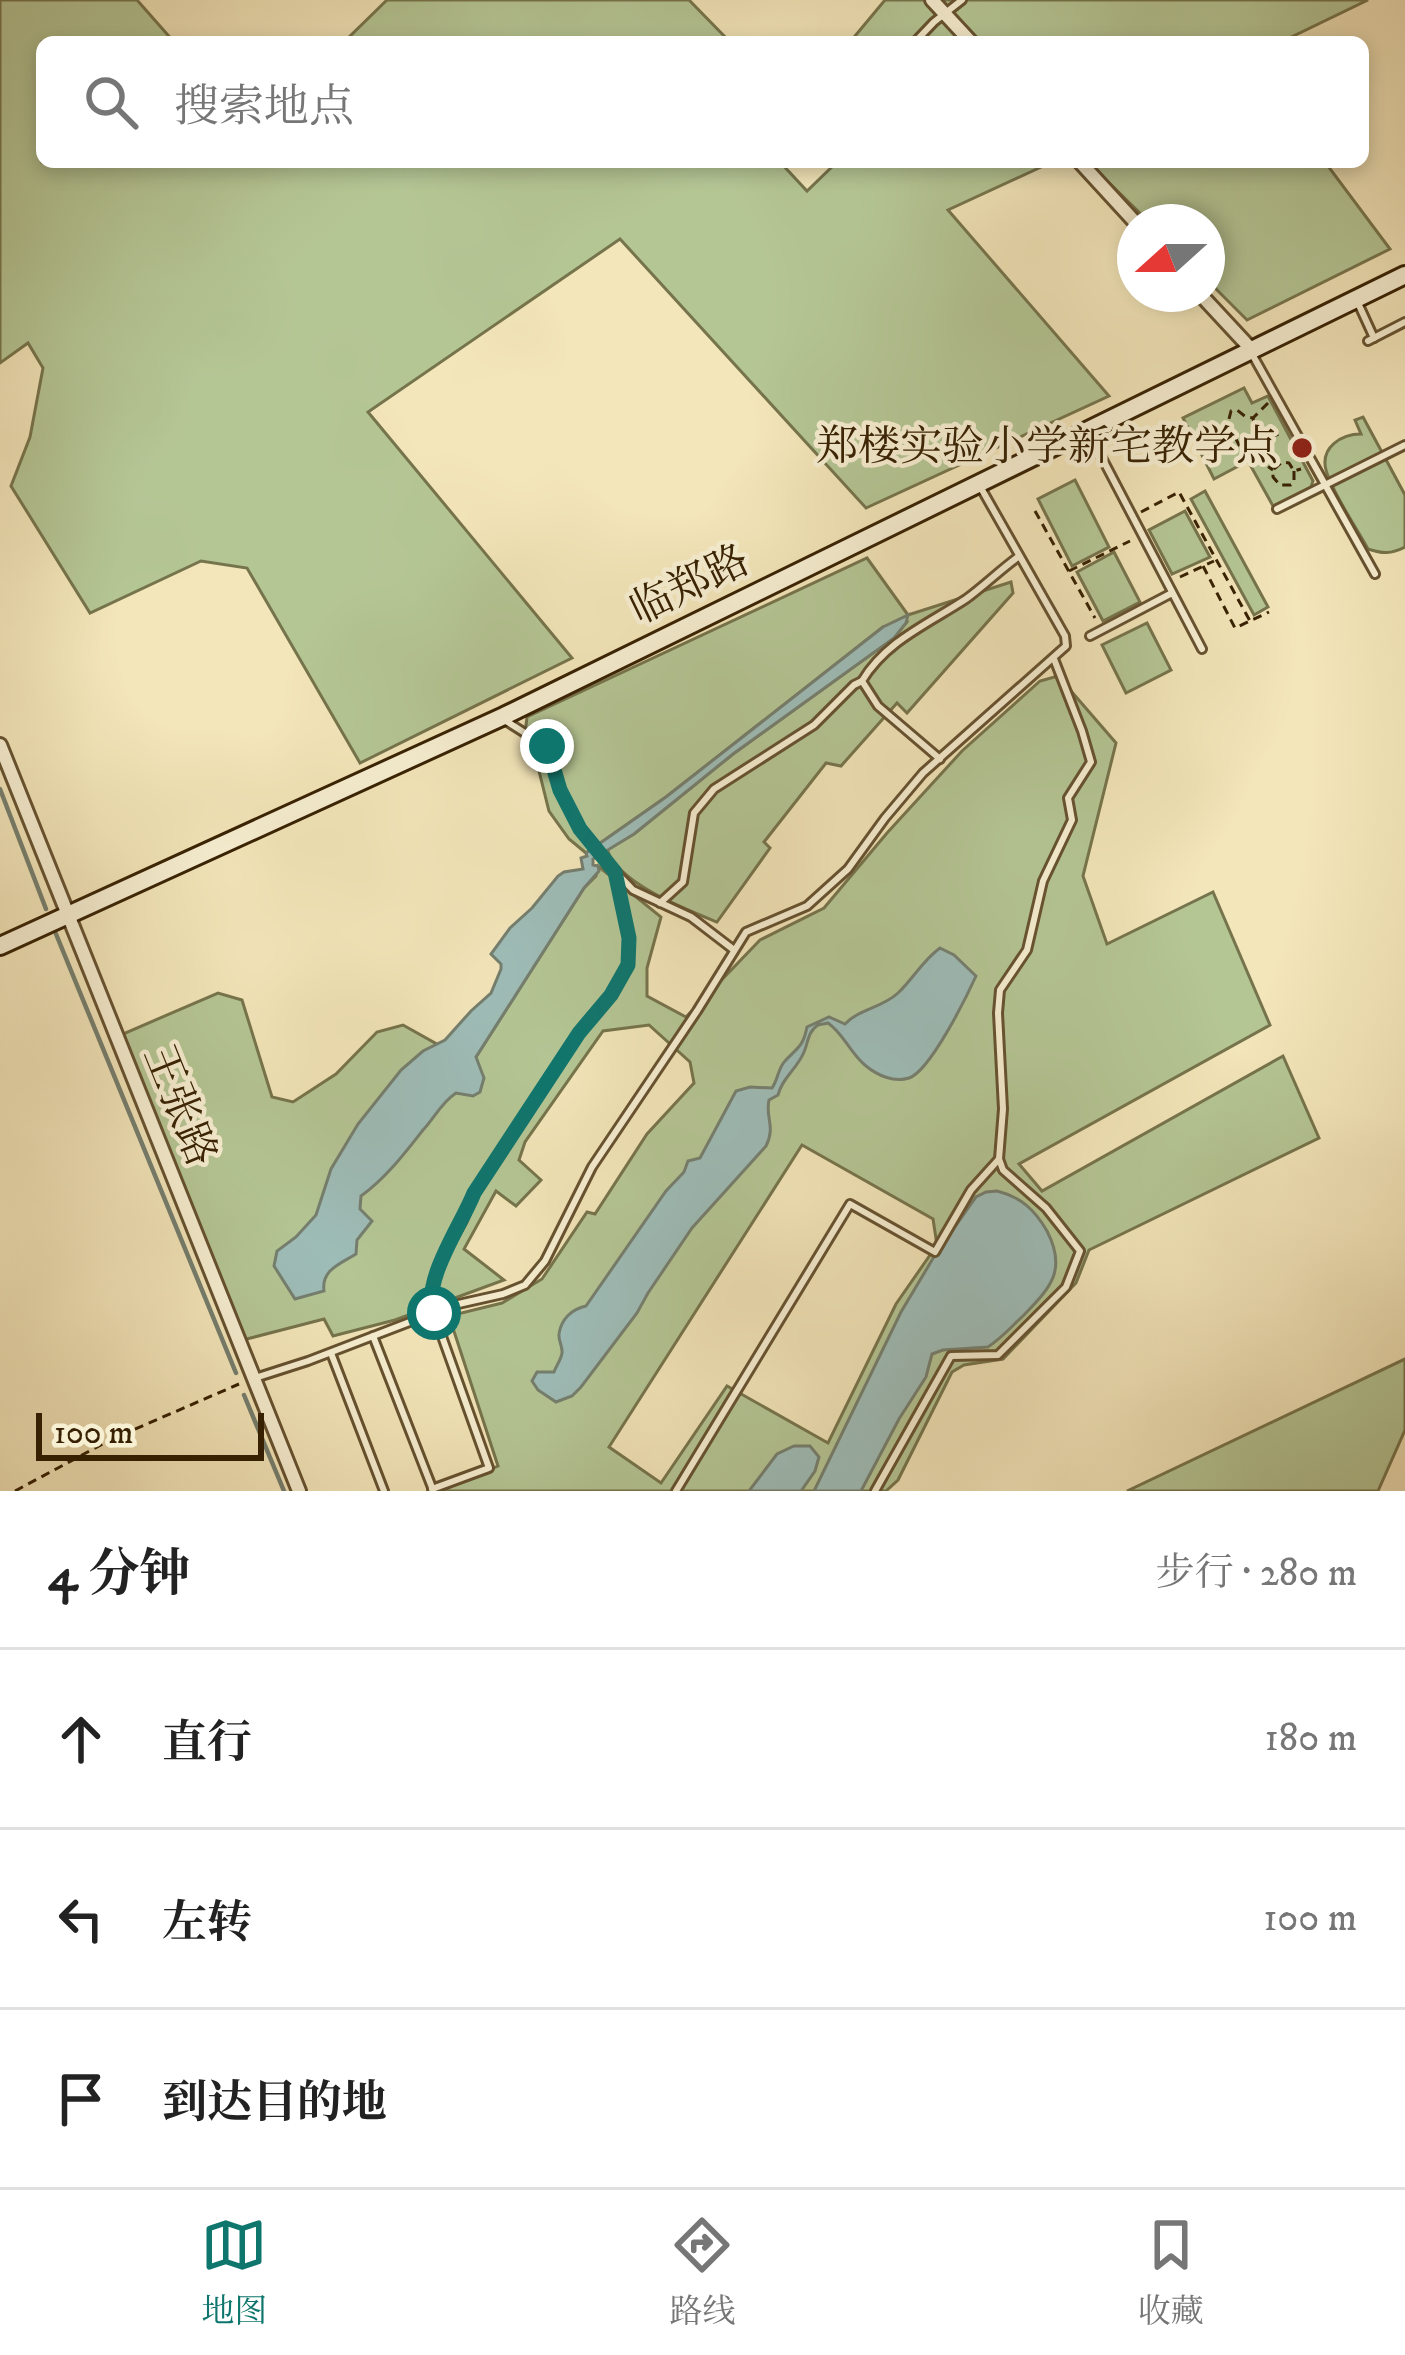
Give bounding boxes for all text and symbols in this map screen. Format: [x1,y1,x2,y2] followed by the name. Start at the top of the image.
[36,36,1369,168] search box
[78,69,144,135] icon: search
[174,80,354,136] text: 搜索地点
[1117,204,1225,312] north arrow
[816,422,1278,474] place label: 郑楼实验小学新宅教学点
[1289,435,1315,461] marker: 郑楼实验小学新宅教学点
[622,535,758,637] street label: 临郑路
[520,719,574,773] route end
[131,1038,227,1174] street label: 王张路
[407,1286,461,1340] route start
[36,1407,264,1460] scale bar
[54,1413,133,1454] text: 100 m
[48,1543,190,1607] text: 4 分钟
[1156,1549,1357,1598] text: 步行 · 280 m
[48,1706,114,1772] icon: ahead
[1265,1714,1357,1763] text: 180 m
[162,1716,252,1772] text: 直行
[48,1886,114,1952] icon: left
[1263,1894,1357,1943] text: 100 m
[162,1896,252,1952] text: 左转
[48,2066,114,2132] icon: arrive
[162,2076,387,2132] text: 到达目的地
[201,2212,267,2333] tab: 地图
[669,2212,735,2333] tab: 路线
[1138,2212,1204,2333] tab: 收藏

